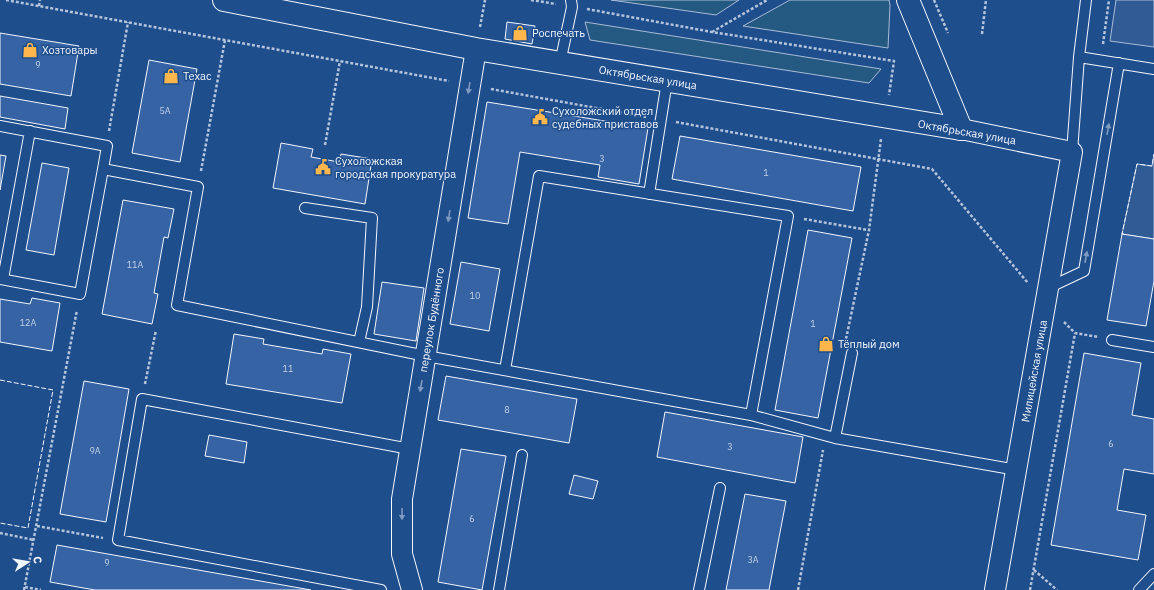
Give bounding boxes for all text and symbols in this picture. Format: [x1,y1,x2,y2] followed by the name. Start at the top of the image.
[511,24,529,42] shop icon: Роспечать
[532,26,585,40] place label: Роспечать
[21,41,39,59] shop icon: Хозтовары
[42,43,98,57] place label: Хозтовары
[35,59,41,70] house number: 9
[598,62,698,92] street label: Октябрьская улица
[162,67,180,85] shop icon: Техас
[183,69,212,83] place label: Техас
[466,82,472,94] one-way arrow
[552,104,658,131] place label: Сухоложский отдел судебных приставов
[159,105,171,116] house number: 5А
[531,108,549,126] public building icon: Сухоложский отдел судебных приставов
[917,116,1017,148] street label: Октябрьская улица
[1105,123,1111,135] one-way arrow
[599,153,605,164] house number: 3
[335,154,456,181] place label: Сухоложская городская прокуратура
[314,158,332,176] public building icon: Сухоложская городская прокуратура
[763,167,769,178] house number: 1
[446,210,452,222] one-way arrow
[1083,251,1089,263] one-way arrow
[127,259,144,270] house number: 11А
[416,266,447,373] street label: переулок Будённого
[470,290,480,301] house number: 10
[20,317,37,328] house number: 12А
[810,318,816,329] house number: 1
[1018,319,1050,423] street label: Милицейская улица
[817,335,835,353] shop icon: Тёплый дом
[838,337,900,351] place label: Тёплый дом
[283,363,293,374] house number: 11
[418,380,424,392] one-way arrow
[504,404,510,415] house number: 8
[1108,438,1114,449] house number: 6
[727,441,733,452] house number: 3
[89,445,101,456] house number: 9А
[399,508,405,521] one-way arrow
[469,513,475,524] house number: 6
[8,542,48,582] north arrow
[747,554,759,565] house number: 3А
[30,555,45,565] text: С
[104,557,110,568] house number: 9

